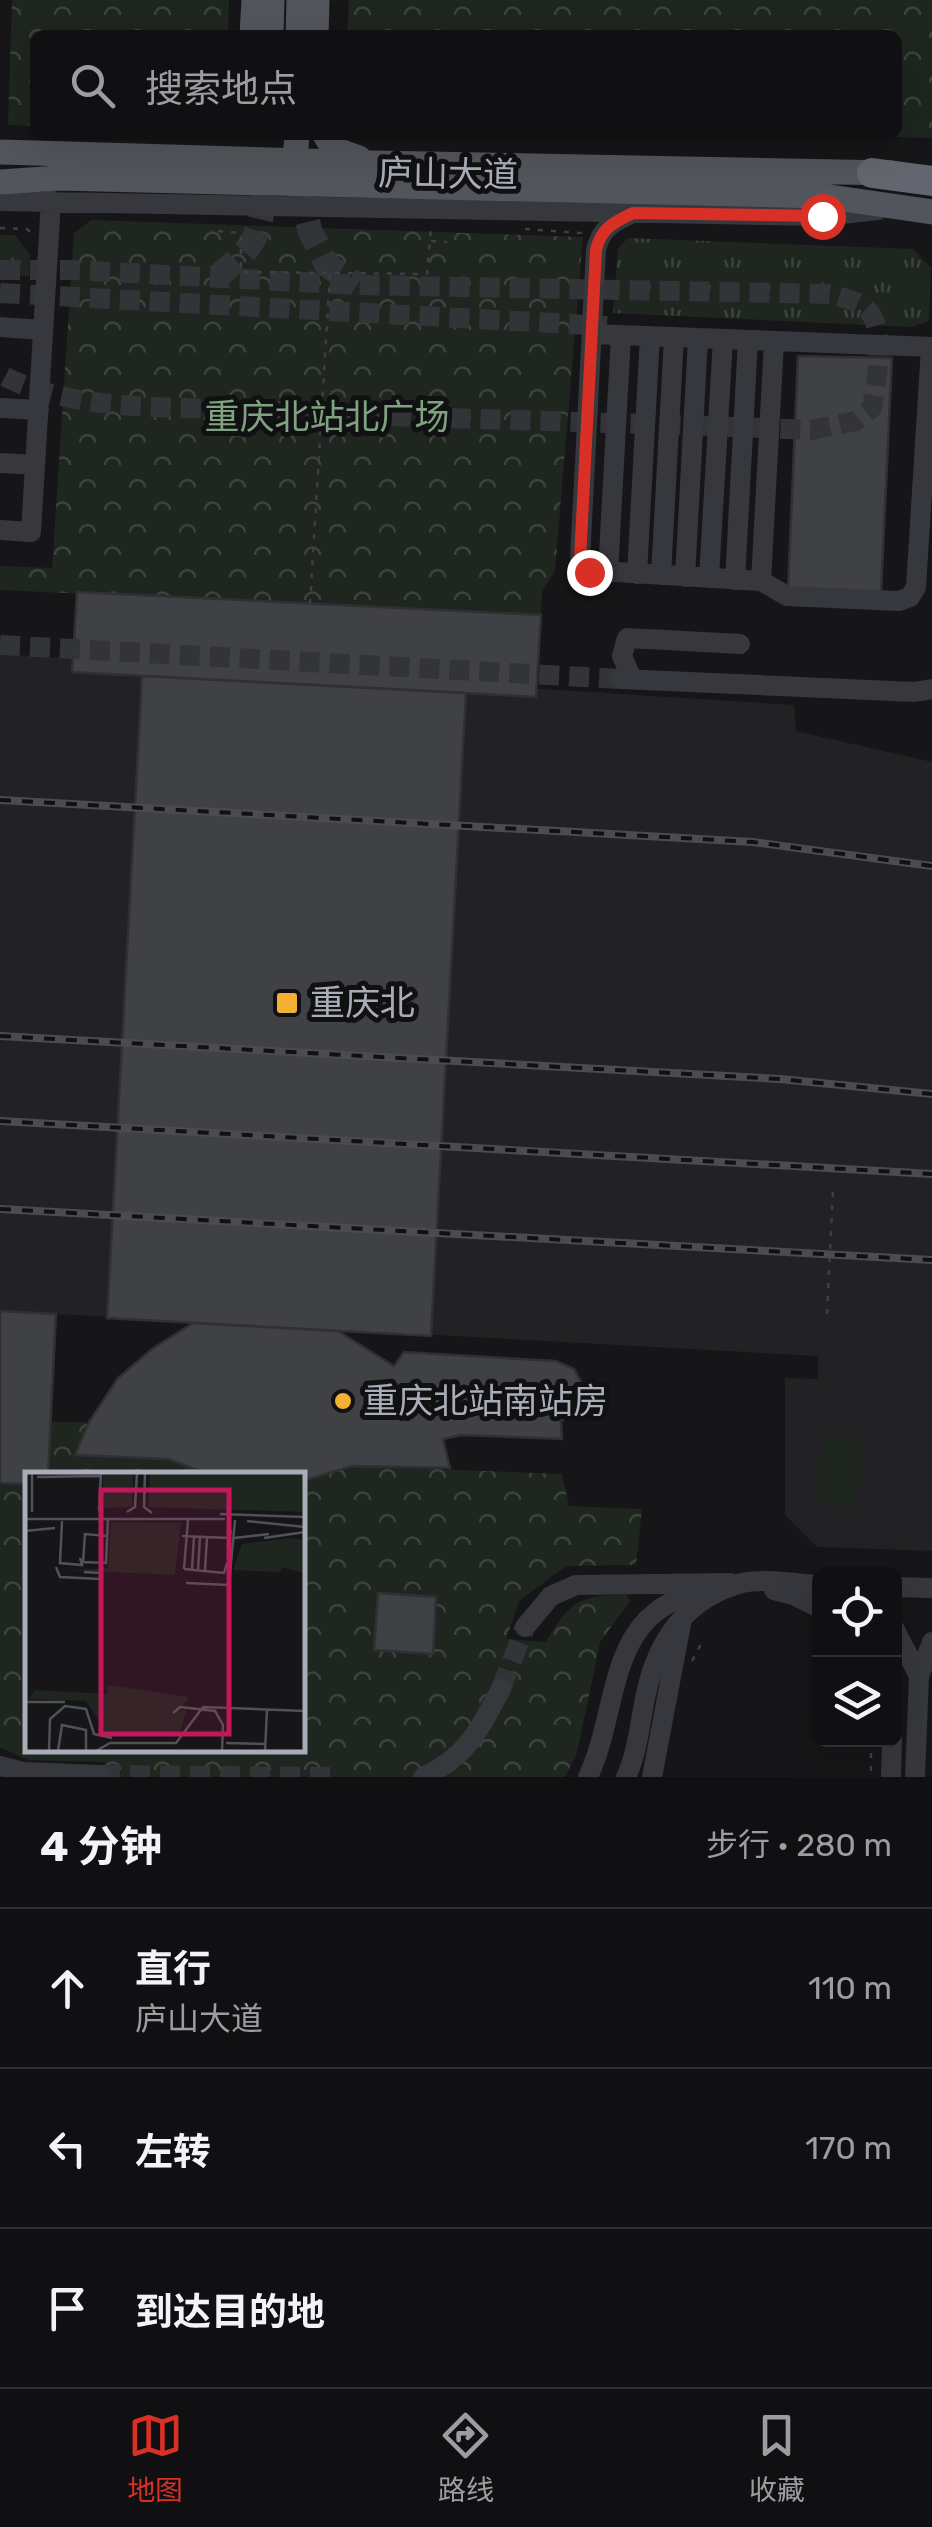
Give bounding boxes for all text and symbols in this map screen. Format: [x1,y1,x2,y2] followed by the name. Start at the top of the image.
[30,30,902,140] search box
[65,58,120,113] icon: search
[145,66,297,112] text: 搜索地点
[378,152,518,196] street label: 庐山大道
[800,194,846,240] route start
[204,396,450,438] park label: 重庆北站北广场
[567,550,613,596] route end
[310,982,415,1024] place label: 重庆北
[274,990,300,1016] marker: 重庆北
[363,1380,608,1422] place label: 重庆北站南站房
[332,1390,354,1412] marker: 重庆北站南站房
[25,1472,305,1752] inset map
[812,1567,902,1747] map controls
[812,1567,902,1657] button: locate
[812,1657,902,1747] button: layers
[40,1822,162,1872] text: 4 分钟
[706,1826,892,1864] text: 步行 · 280 m
[135,1946,211,1992] text: 直行
[40,1961,95,2016] icon: ahead
[808,1969,892,2007] text: 110 m
[135,2000,263,2038] text: 庐山大道
[40,2121,95,2176] icon: left
[135,2129,211,2175] text: 左转
[805,2129,892,2167] text: 170 m
[40,2281,95,2336] icon: arrive
[135,2289,325,2335] text: 到达目的地
[127,2408,183,2508] tab: 地图
[438,2408,494,2508] tab: 路线
[749,2408,805,2508] tab: 收藏

